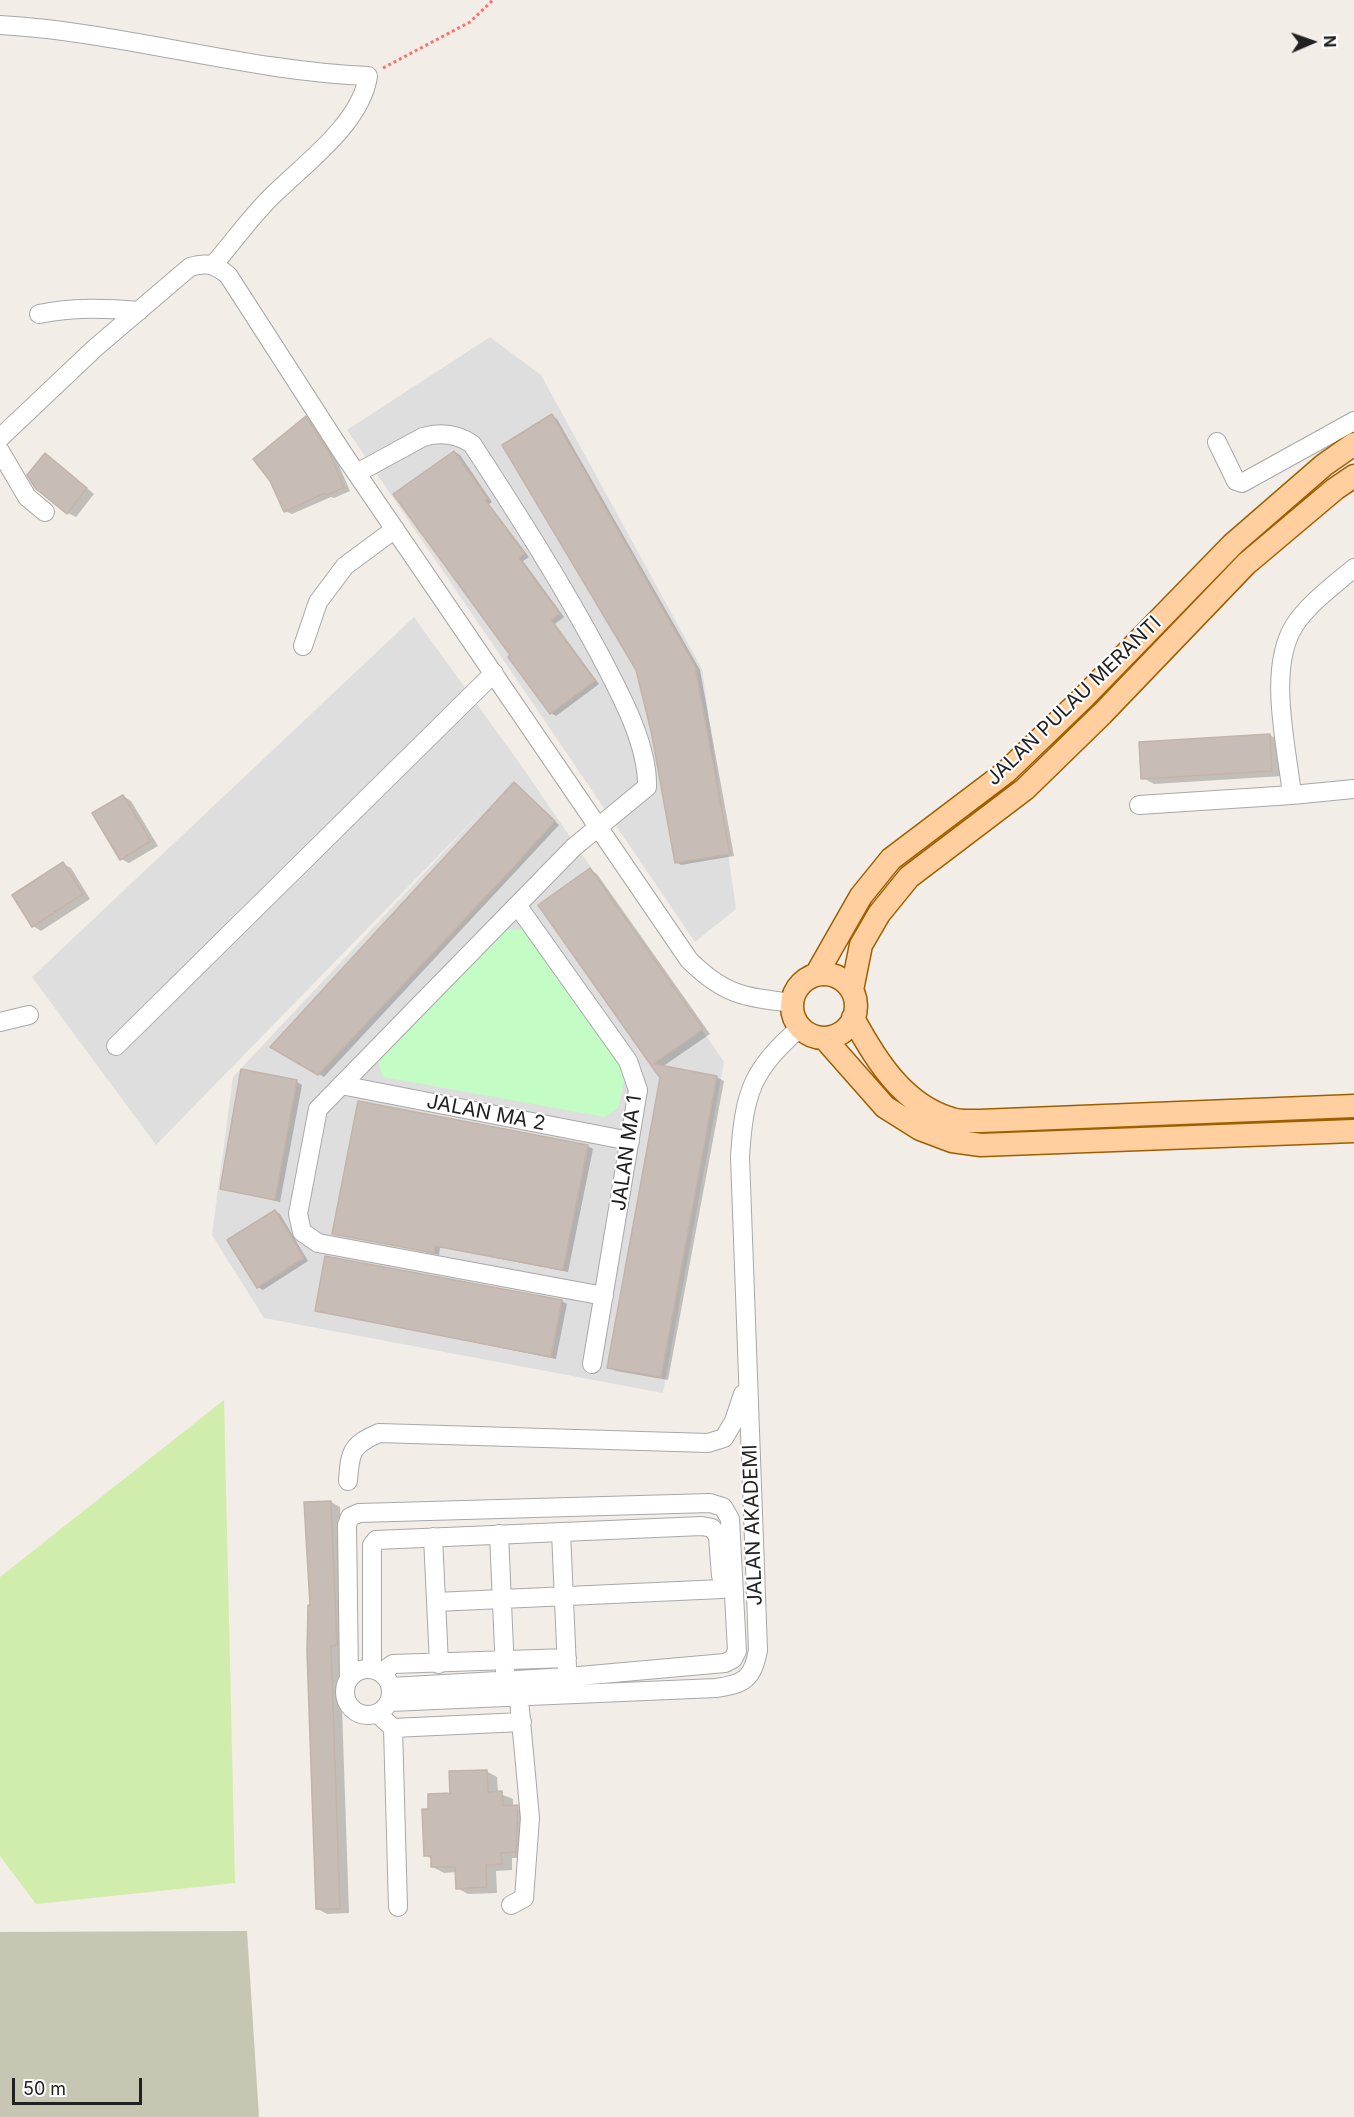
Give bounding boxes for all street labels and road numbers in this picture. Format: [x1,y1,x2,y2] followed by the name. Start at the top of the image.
[982,611,1166,791] street label: JALAN PULAU MERANTI
[425,1090,547,1136] street label: JALAN MA 2
[607,1094,647,1212] street label: JALAN MA 1
[738,1444,768,1606] street label: JALAN AKADEMI

